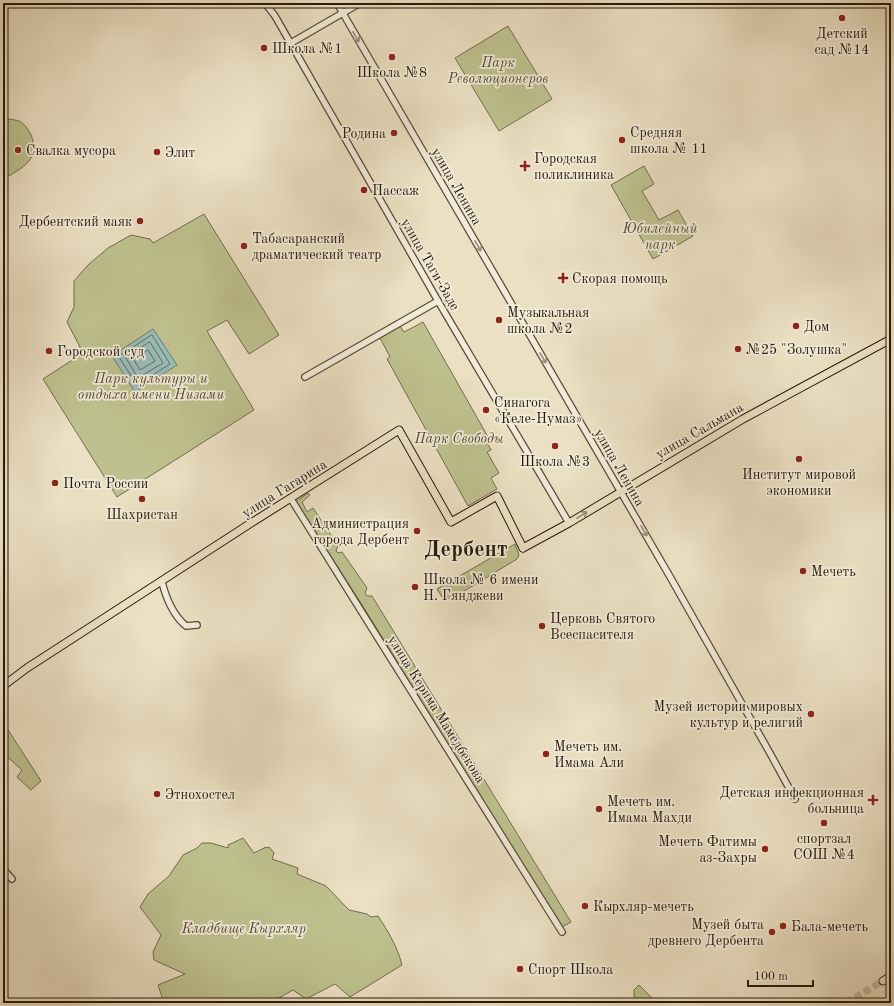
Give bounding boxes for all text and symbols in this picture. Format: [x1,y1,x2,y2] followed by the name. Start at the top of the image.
[837,13,847,23] marker: Детский сад №14
[815,27,870,57] place label: Детский сад №14
[353,31,361,43] one-way arrow
[272,42,342,56] place label: Школа №1
[259,43,269,53] marker: Школа №1
[387,52,397,62] marker: Школа №8
[447,56,548,87] park label: Парк Революционеров
[357,66,427,80] place label: Школа №8
[630,126,708,156] place label: Средняя школа № 11
[342,127,386,141] place label: Родина
[389,128,399,138] marker: Родина
[617,135,627,145] marker: Средняя школа № 11
[26,144,116,158] place label: Свалка мусора
[13,145,23,155] marker: Свалка мусора
[428,145,484,228] street label: улица Ленина
[165,146,196,160] place label: Элит
[152,147,162,157] marker: Элит
[534,152,614,182] place label: Городская поликлиника
[519,160,531,172] marker: Городская поликлиника
[372,184,419,198] place label: Пассаж
[359,185,369,195] marker: Пассаж
[19,215,132,229] place label: Дербентский маяк
[135,216,145,226] marker: Дербентский маяк
[398,216,462,313] street label: улица Таги-Заде
[622,221,697,253] park label: Юбилейный парк
[252,232,382,262] place label: Табасаранский драматический театр
[474,240,482,252] one-way arrow
[239,241,249,251] marker: Табасаранский драматический театр
[557,272,569,284] marker: Скорая помощь
[572,272,668,286] place label: Скорая помощь
[507,306,589,336] place label: Музыкальная школа №2
[494,315,504,325] marker: Музыкальная школа №2
[804,320,829,334] place label: Дом
[791,321,801,331] marker: Дом
[746,343,847,357] place label: №25 "Золушка"
[733,344,743,354] marker: №25 "Золушка"
[57,345,144,359] place label: Городской суд
[44,346,54,356] marker: Городской суд
[540,352,548,364] one-way arrow
[78,372,224,402] park label: Парк культуры и отдыха имени Низами
[494,396,582,426] place label: Синагога «Келе-Нумаз»
[653,400,746,462] street label: улица Сальмана
[481,405,491,415] marker: Синагога «Келе-Нумаз»
[591,426,647,509] street label: улица Ленина
[414,431,504,447] park label: Парк Свободы
[550,441,560,451] marker: Школа №3
[794,454,804,464] marker: Институт мировой экономики
[520,455,590,469] place label: Школа №3
[240,457,329,520] street label: улица Гагарина
[742,468,856,498] place label: Институт мировой экономики
[63,477,148,491] place label: Почта России
[50,478,60,488] marker: Почта России
[137,494,147,504] marker: Шахристан
[106,508,178,522] place label: Шахристан
[576,511,587,520] one-way arrow
[311,517,409,547] place label: Администрация города Дербент
[640,525,648,537] one-way arrow
[412,526,422,536] marker: Администрация города Дербент
[424,539,508,561] district label: Дербент
[811,565,856,579] place label: Мечеть
[798,566,808,576] marker: Мечеть
[423,573,538,603] place label: Школа № 6 имени Н. Гянджеви
[410,582,420,592] marker: Школа № 6 имени Н. Гянджеви
[550,612,655,642] place label: Церковь Святого Всеспасителя
[537,621,547,631] marker: Церковь Святого Всеспасителя
[385,633,487,786] street label: улица Керима Мамедбекова
[653,700,803,730] place label: Музей истории мировых культур и религий
[806,709,816,719] marker: Музей истории мировых культур и религий
[554,740,624,770] place label: Мечеть им. Имама Али
[541,749,551,759] marker: Мечеть им. Имама Али
[720,786,864,816] place label: Детская инфекционная больница
[165,788,235,802] place label: Этнохостел
[152,789,162,799] marker: Этнохостел
[867,794,879,806] marker: Детская инфекционная больница
[607,795,692,825] place label: Мечеть им. Имама Махди
[594,804,604,814] marker: Мечеть им. Имама Махди
[819,818,829,828] marker: спортзал СОШ №4
[793,832,855,862] place label: спортзал СОШ №4
[658,835,757,865] place label: Мечеть Фатимы аз-Захры
[760,844,770,854] marker: Мечеть Фатимы аз-Захры
[593,900,694,914] place label: Кырхляр-мечеть
[580,901,590,911] marker: Кырхляр-мечеть
[648,918,764,948] place label: Музей быта древнего Дербента
[791,920,869,934] place label: Бала-мечеть
[181,921,307,937] park label: Кладбище Кырхляр
[778,921,788,931] marker: Бала-мечеть
[767,927,777,937] marker: Музей быта древнего Дербента
[748,962,813,988] scale bar
[528,963,613,977] place label: Спорт Школа
[515,964,525,974] marker: Спорт Школа
[754,971,788,983] text: 100 m

